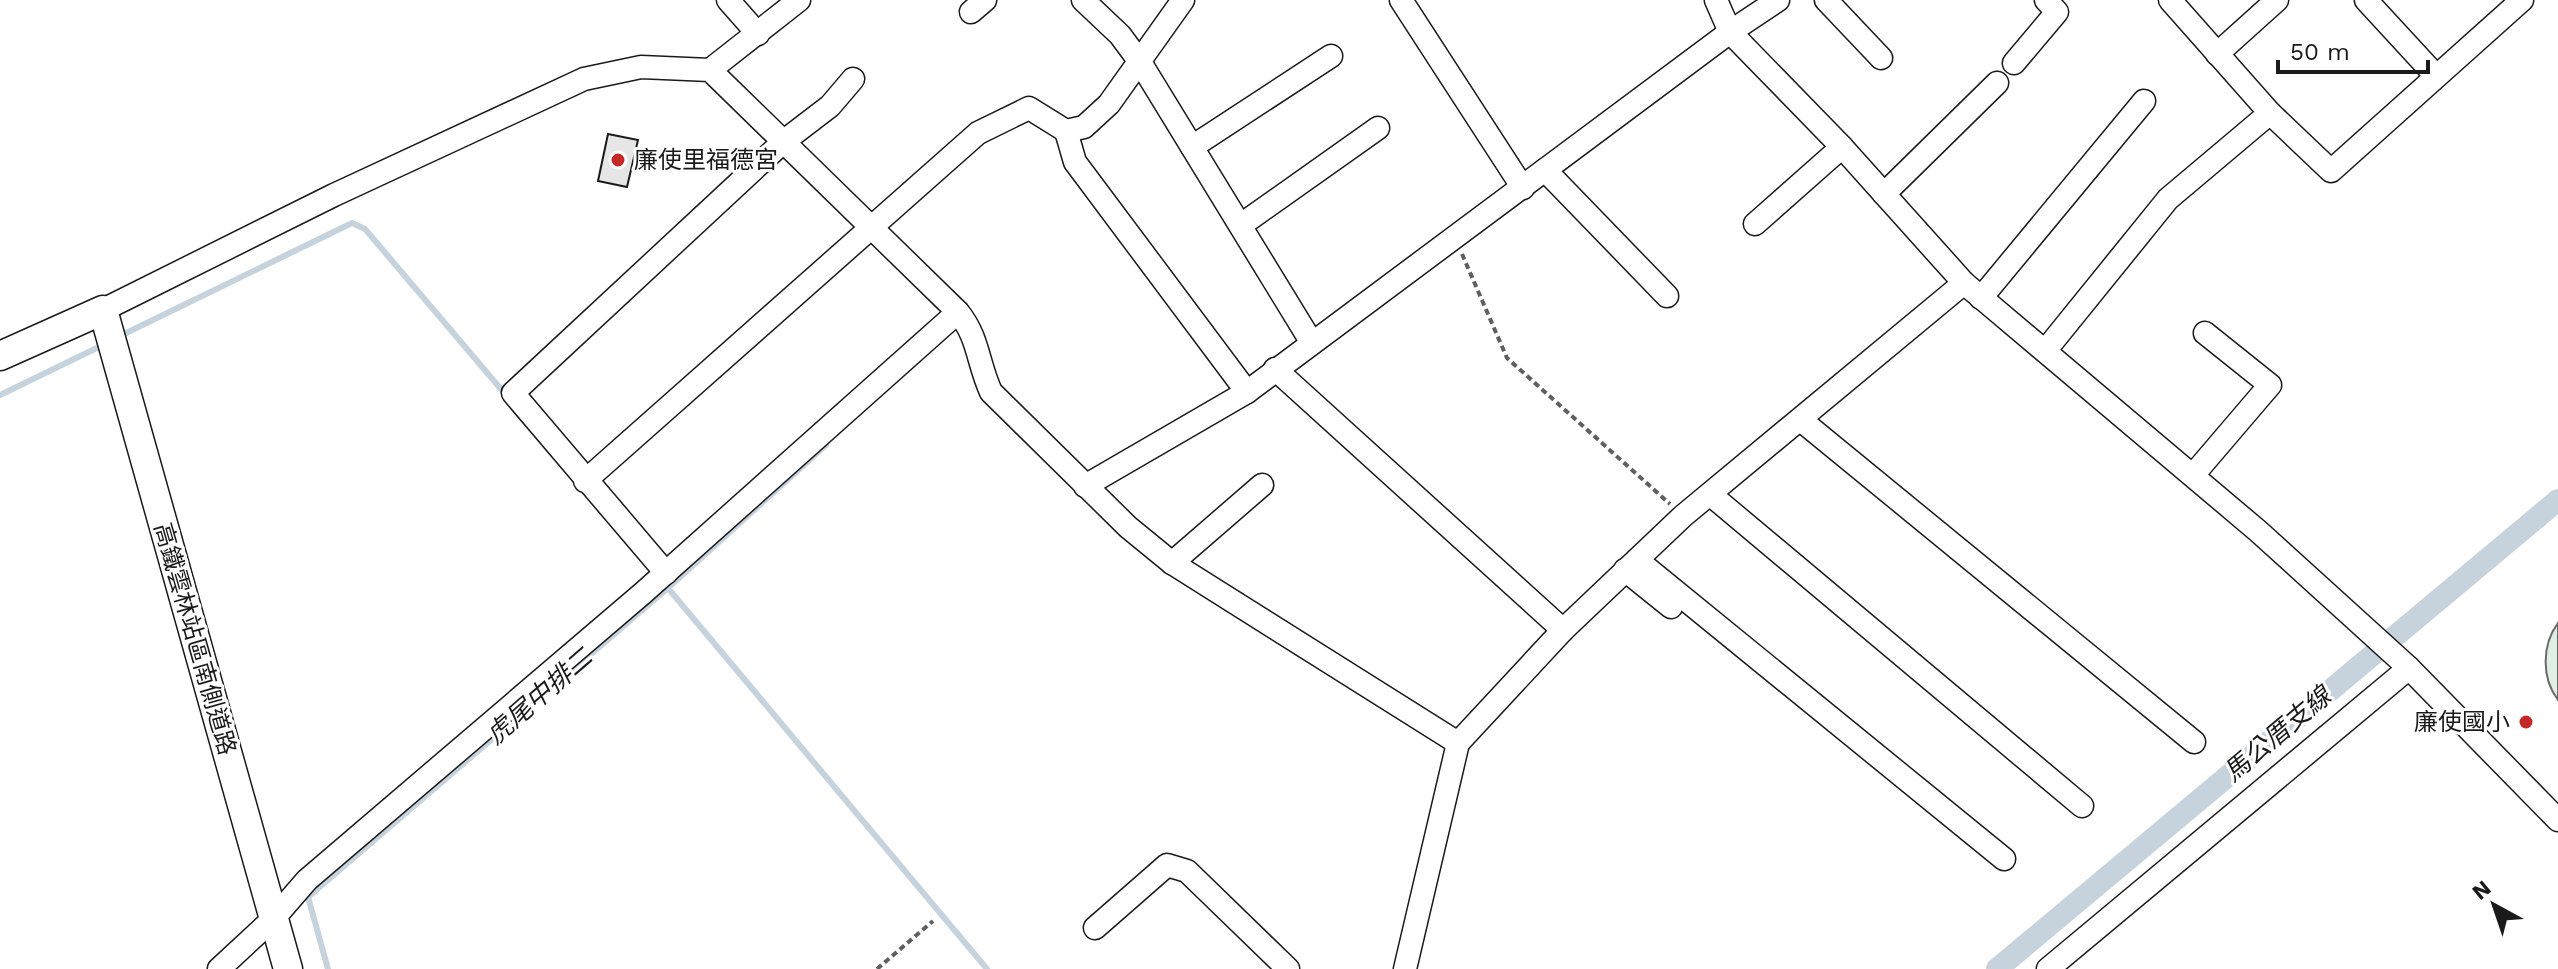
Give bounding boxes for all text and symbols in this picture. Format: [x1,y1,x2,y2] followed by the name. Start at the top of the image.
[2278,24,2428,74] scale bar
[2290,38,2350,66] text: 50 m
[634,146,778,174] place label: 廉使里福德宮
[609,151,627,169] marker: 廉使里福德宮
[148,520,242,758] street label: 高鐵雲林站區南側道路
[480,641,599,750] water label: 虎尾中排二
[2218,679,2339,787] water label: 馬公厝支線
[2414,708,2510,736] place label: 廉使國小
[2517,713,2535,731] marker: 廉使國小
[2454,865,2534,945] north arrow
[2467,875,2496,905] text: N

